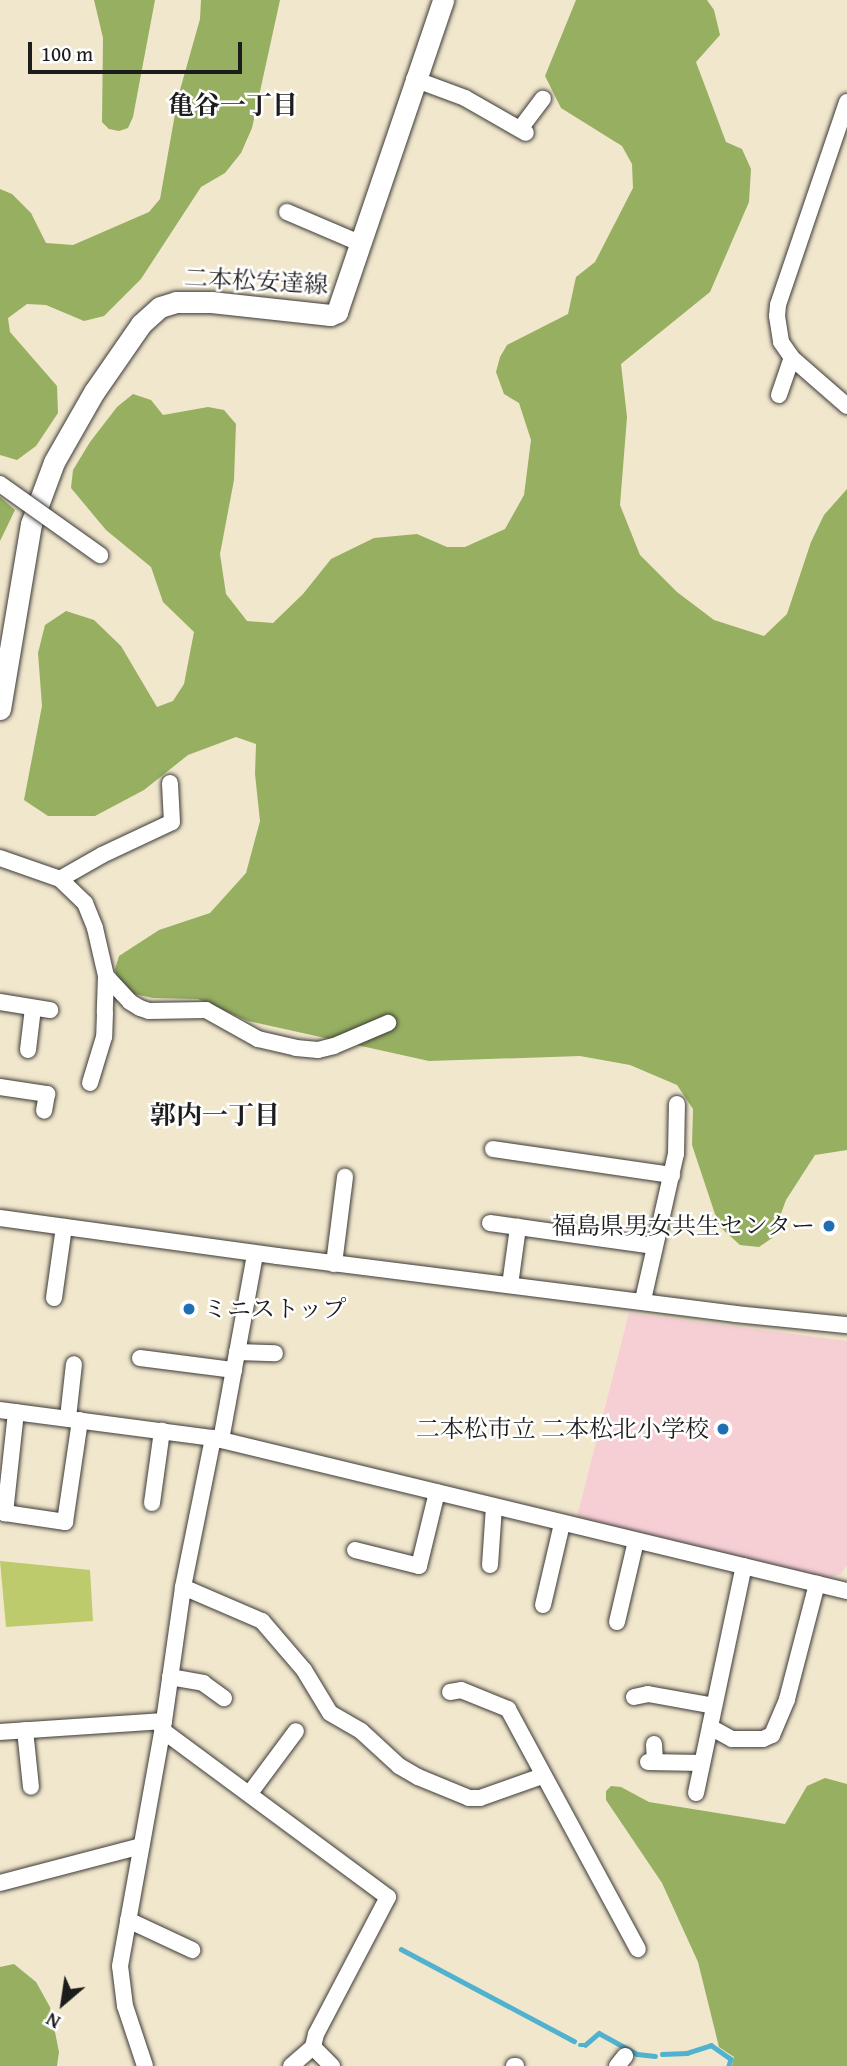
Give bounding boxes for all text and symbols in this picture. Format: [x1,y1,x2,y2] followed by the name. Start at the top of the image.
[32,28,245,72] scale bar
[41,38,93,69] text: 100 m
[168,89,298,121] district label: 亀谷一丁目
[183,263,329,299] street label: 二本松安達線
[150,1099,280,1131] district label: 郭内一丁目
[551,1212,815,1240] place label: 福島県男女共生センター
[821,1218,837,1234] marker: 福島県男女共生センター
[203,1295,347,1323] place label: ミニストップ
[181,1301,197,1317] marker: ミニストップ
[416,1415,709,1443] place label: 二本松市立 二本松北小学校
[715,1421,731,1437] marker: 二本松市立 二本松北小学校
[28,1968,98,2038] north arrow
[40,2006,65,2037] text: N

